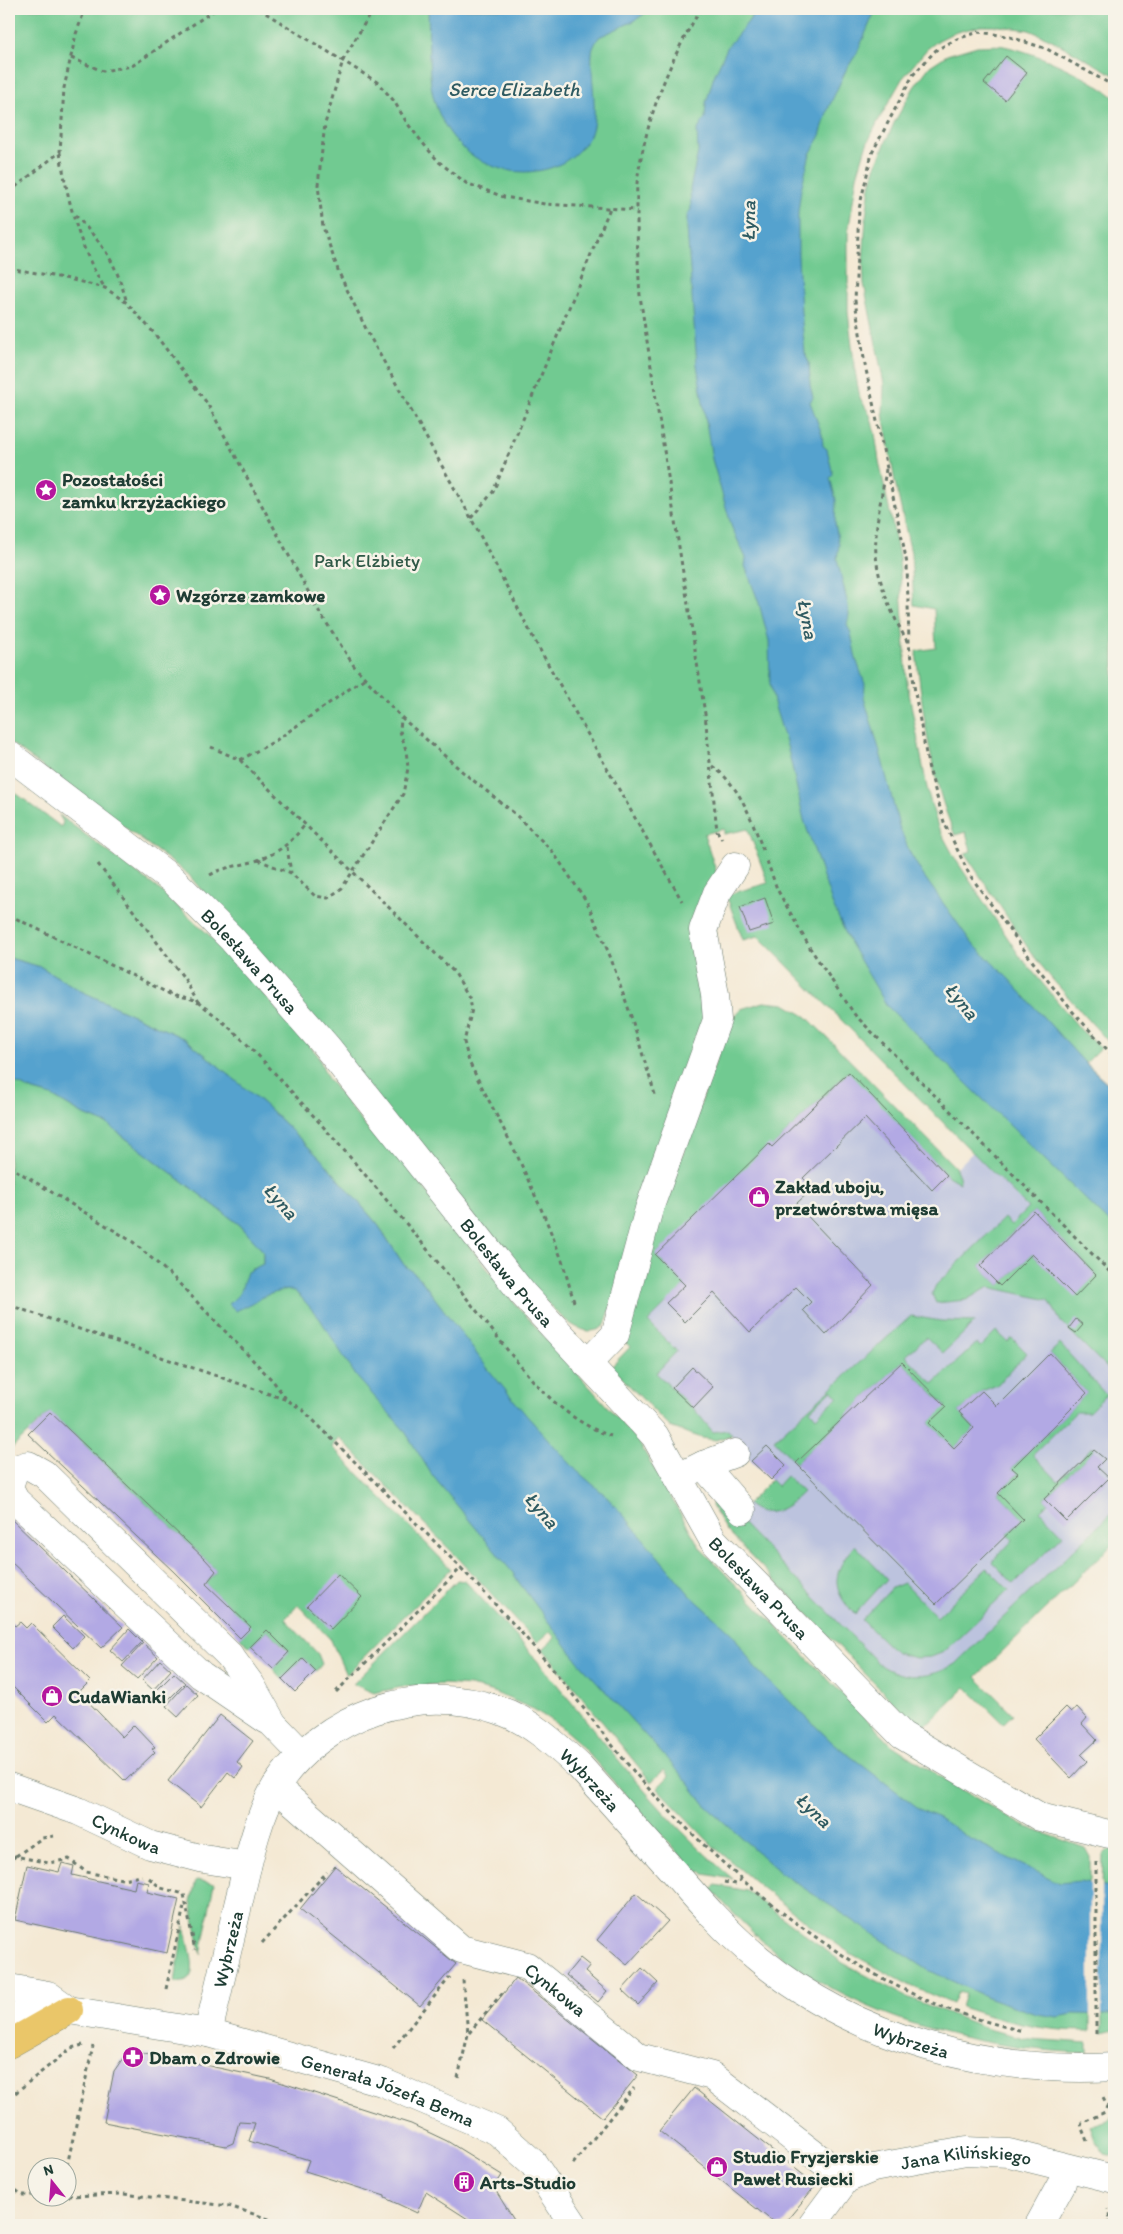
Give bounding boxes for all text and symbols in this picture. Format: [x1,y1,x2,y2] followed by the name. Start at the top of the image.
[448,77,580,101] water label: Serce Elizabeth
[736,200,760,241] water label: Łyna
[62,468,226,513] place label: Pozostałości zamku krzyżackiego
[34,478,58,502] place icon: Pozostałości zamku krzyżackiego
[314,549,420,572] park label: Park Elżbiety
[148,583,172,607] place icon: Wzgórze zamkowe
[176,584,325,607] place label: Wzgórze zamkowe
[792,597,824,642] water label: Łyna
[196,903,304,1018] street label: Bolesława Prusa
[940,978,984,1025] water label: Łyna
[774,1175,938,1220] place label: Zakład uboju, przetwórstwa mięsa
[259,1178,304,1225] water label: Łyna
[747,1185,771,1209] shop icon: Zakład uboju, przetwórstwa mięsa
[456,1213,559,1332] street label: Bolesława Prusa
[520,1487,565,1534] water label: Łyna
[704,1531,814,1644] street label: Bolesława Prusa
[40,1684,64,1708] shop icon: CudaWianki
[68,1685,166,1708] place label: CudaWianki
[555,1743,625,1816] street label: Wybrzeża
[791,1787,837,1833] water label: Łyna
[88,1808,162,1859] street label: Cynkowa
[207,1908,248,1990] street label: Wybrzeża
[520,1957,591,2021] street label: Cynkowa
[870,2017,951,2063] street label: Wybrzeża
[121,2045,145,2069] pharmacy icon: Dbam o Zdrowie
[149,2046,280,2069] place label: Dbam o Zdrowie
[298,2048,478,2132] street label: Generała Józefa Bema
[899,2139,1035,2174] street label: Jana Kilińskiego
[733,2145,879,2190] place label: Studio Fryzjerskie Paweł Rusiecki
[705,2155,729,2179] shop icon: Studio Fryzjerskie Paweł Rusiecki
[28,2156,78,2206] north arrow
[41,2161,55,2180] text: N
[452,2170,476,2194] building icon: Arts-Studio
[479,2171,576,2194] place label: Arts-Studio

